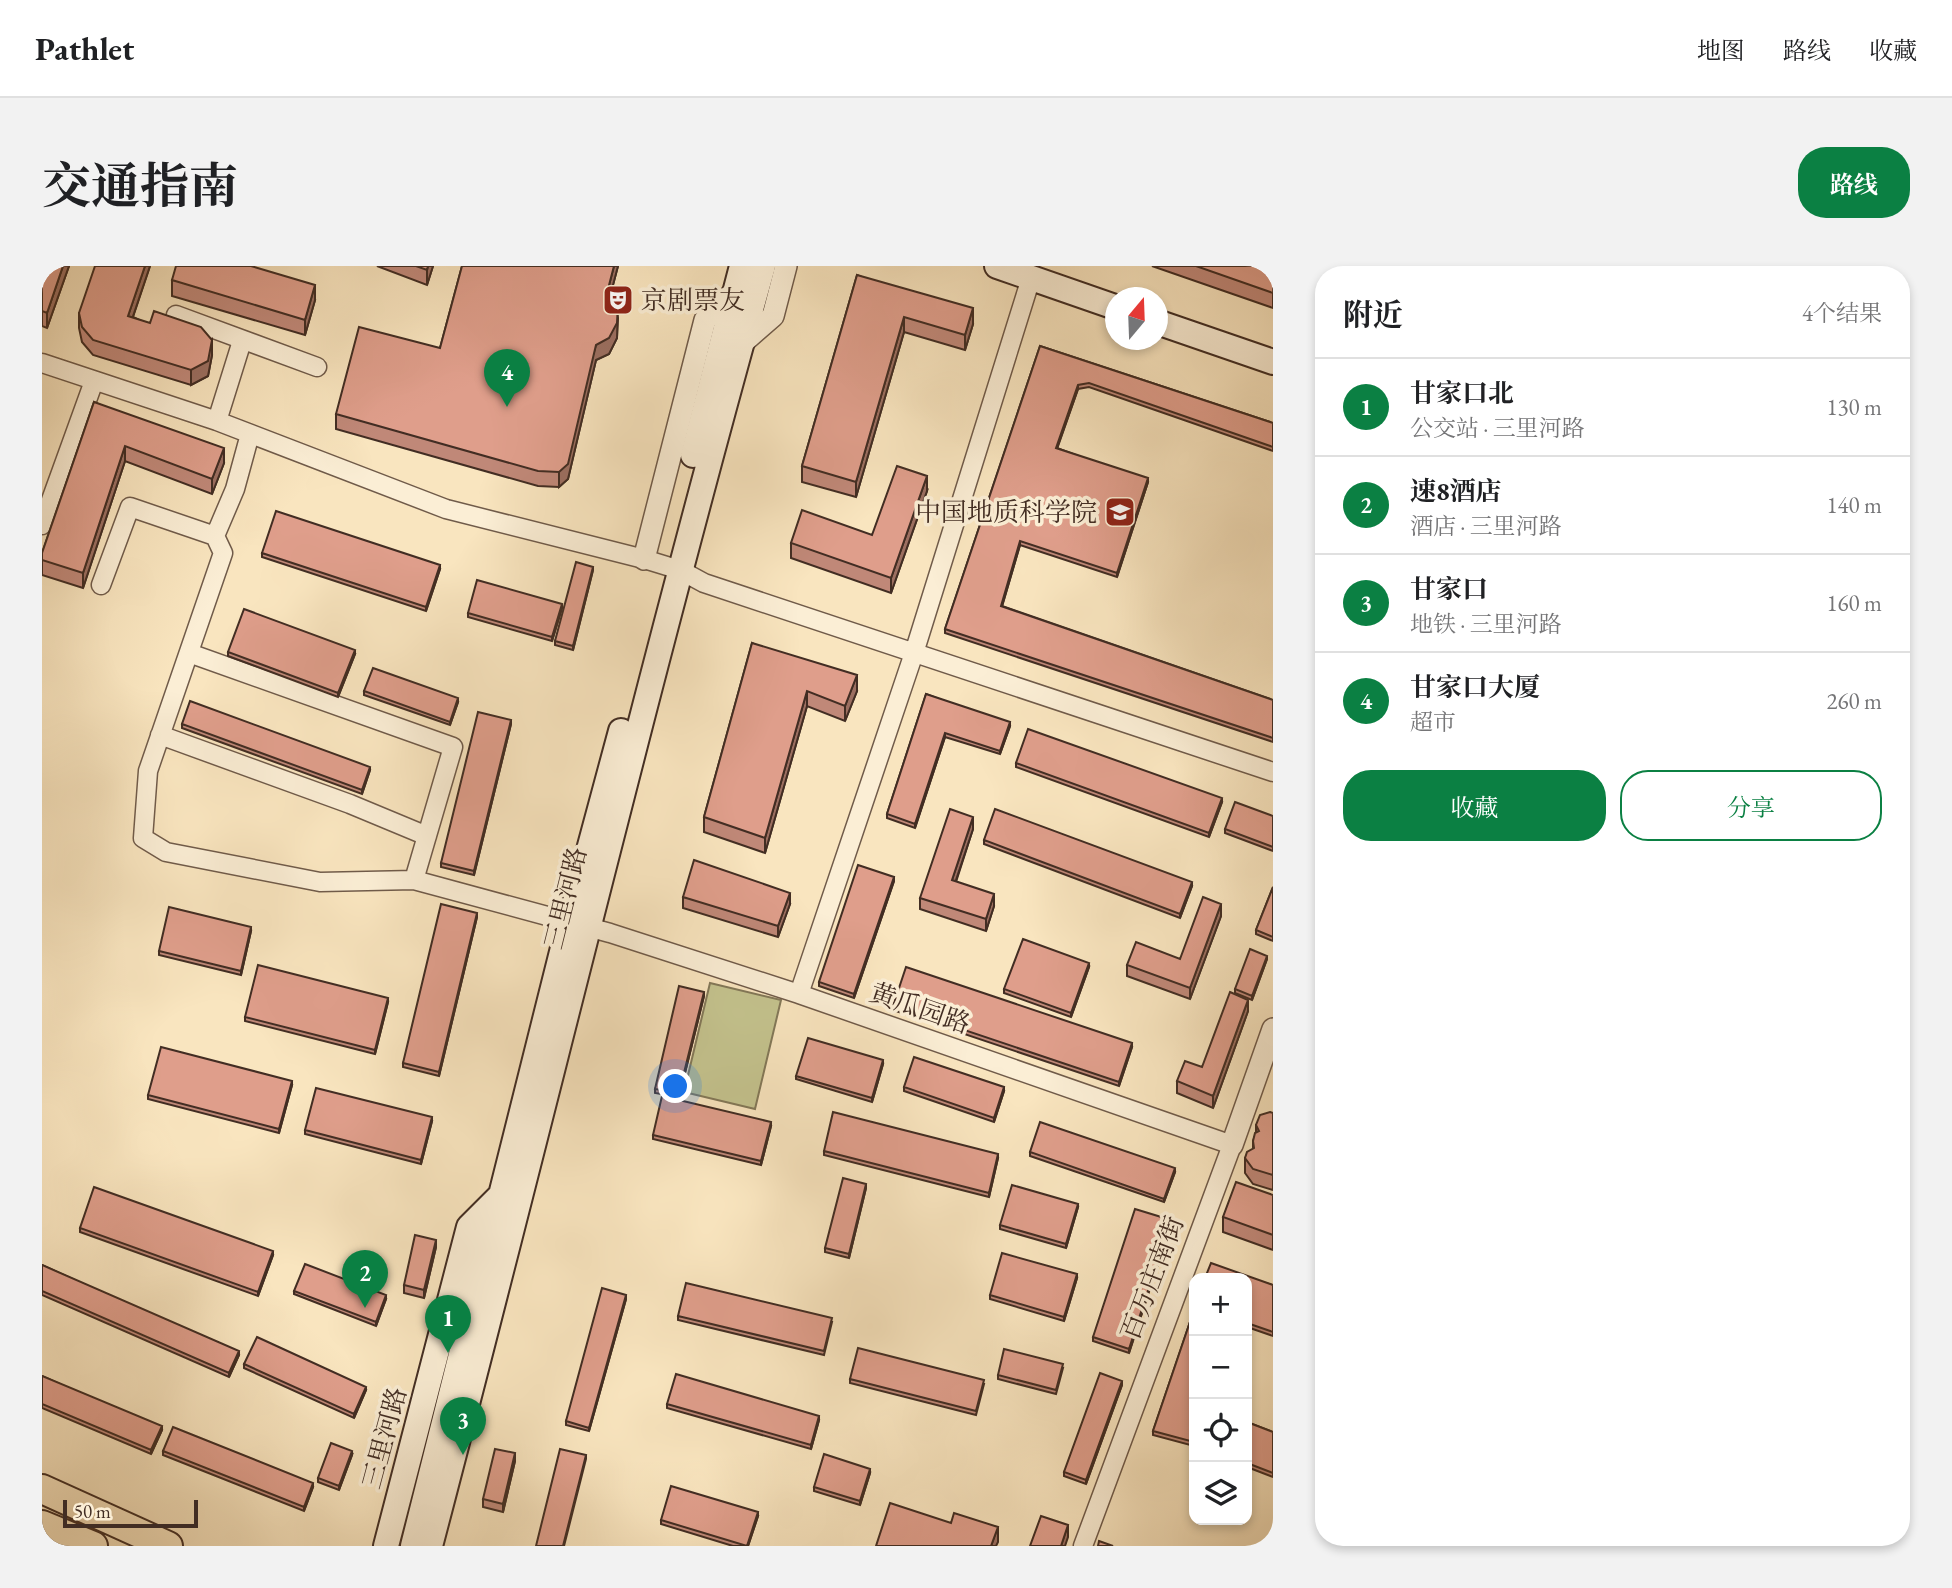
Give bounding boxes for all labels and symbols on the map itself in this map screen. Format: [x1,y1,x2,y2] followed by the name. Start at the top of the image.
[601,283,635,317] theatre icon: 京剧票友
[641,283,745,317] place label: 京剧票友
[1105,287,1168,350] north arrow
[484,349,530,407] pin: 4
[915,495,1097,529] place label: 中国地质科学院
[1103,495,1137,529] school or university icon: 中国地质科学院
[536,843,594,953] street label: 三里河路
[865,975,975,1041] street label: 黄瓜园路
[658,1069,692,1103] your location
[1113,1211,1191,1345] street label: 百万庄南街
[342,1250,388,1308] pin: 2
[425,1295,471,1353] pin: 1
[354,1383,414,1493] street label: 三里河路
[440,1397,486,1455] pin: 3
[63,1497,198,1529] scale bar

